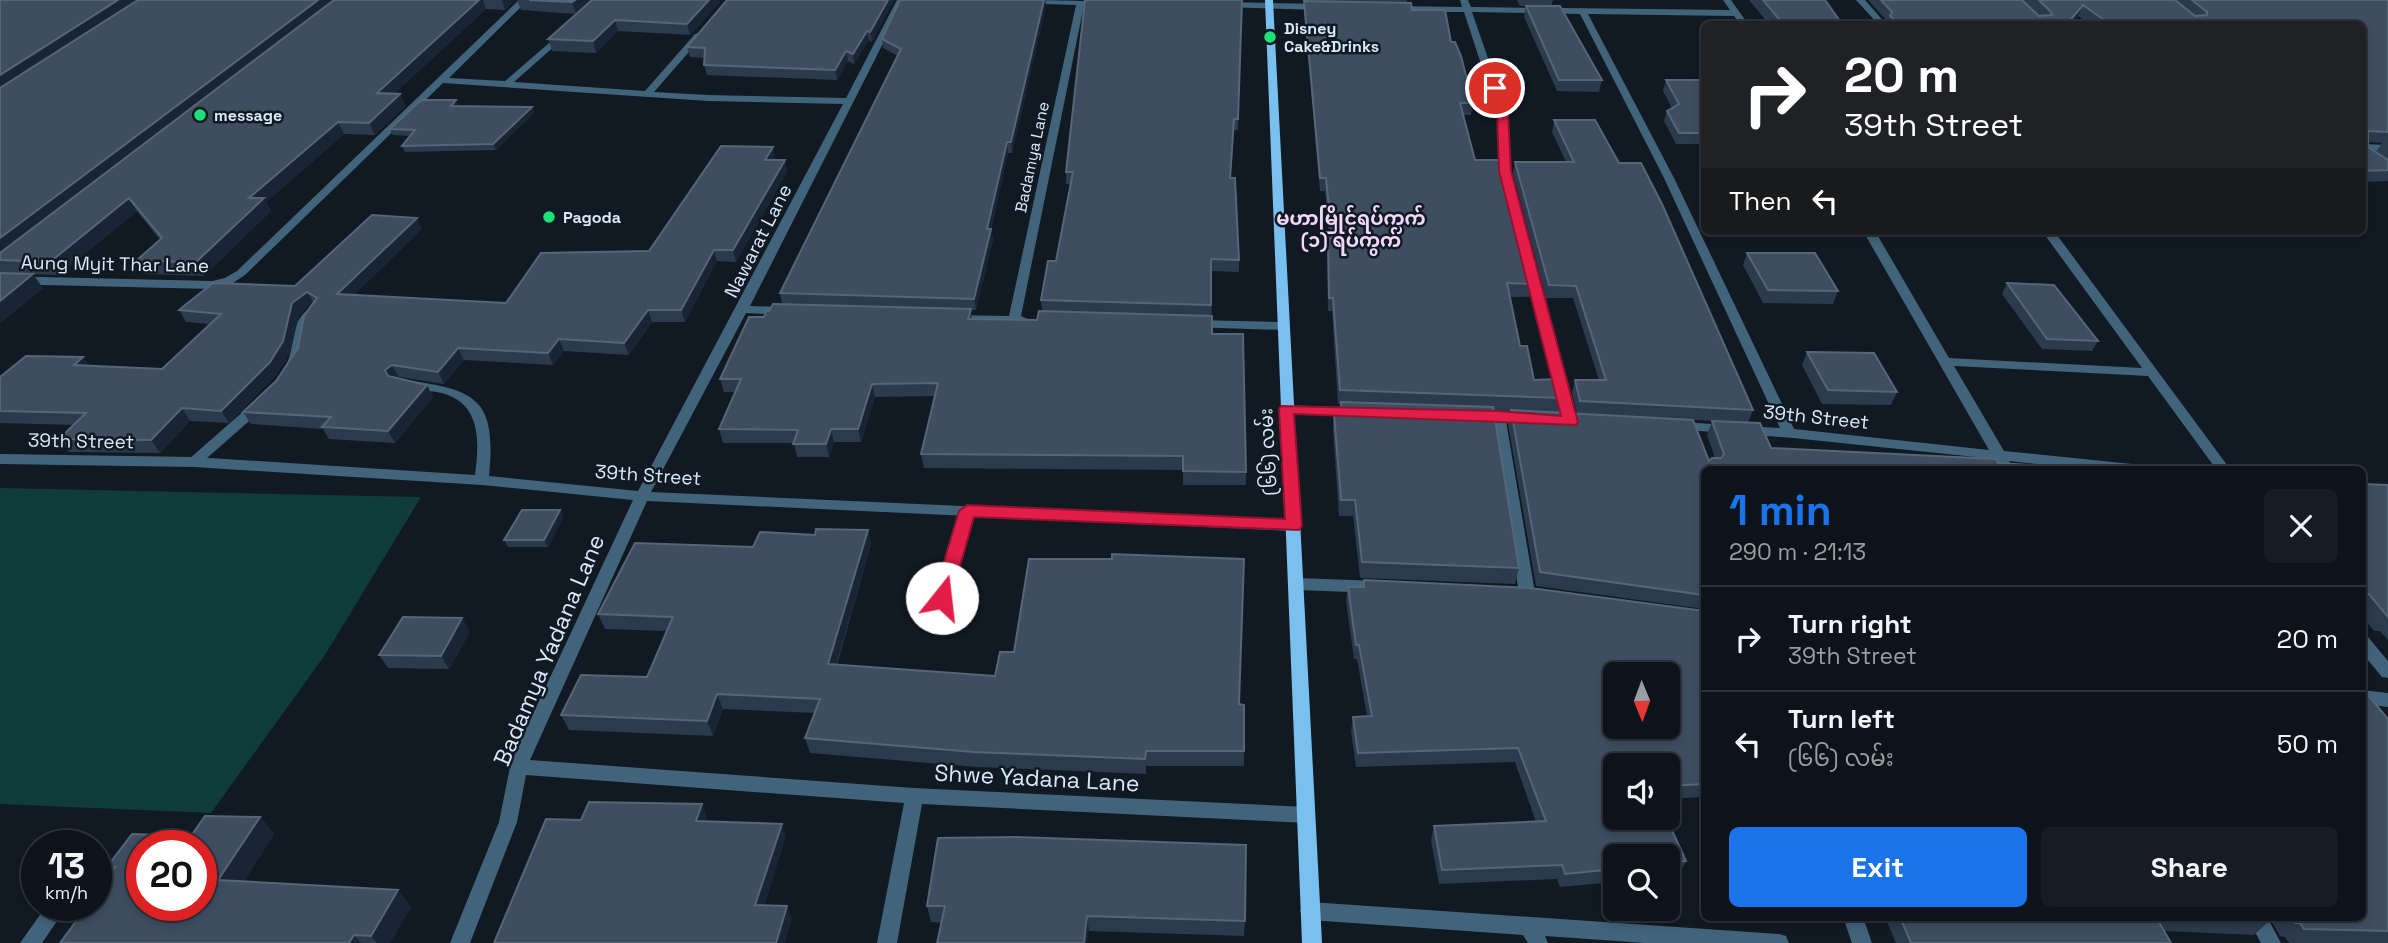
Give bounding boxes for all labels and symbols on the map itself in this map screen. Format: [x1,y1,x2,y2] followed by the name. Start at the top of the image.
[1284,18,1379,57] place label: Disney Cake&Drinks
[1262,29,1278,45] marker: Disney Cake&Drinks
[1465,58,1525,118] pin
[1010,100,1054,214] street label: Badamya Lane
[214,105,282,126] place label: message
[192,107,208,123] marker: message
[719,180,797,302] street label: Nawarat Lane
[1276,205,1426,256] district label: မဟာမြိုင်ရပ်ကွက် (၁) ရပ်ကွက်
[563,207,621,228] place label: Pagoda
[541,209,557,225] marker: Pagoda
[21,250,209,278] street label: Aung Myit Thar Lane
[1762,399,1870,435] street label: 39th Street
[1251,408,1283,496] street label: (၆၆) လမ်း
[28,428,134,454] street label: 39th Street
[594,459,702,491] street label: 39th Street
[487,530,611,770] street label: Badamya Yadana Lane
[905,561,979,635] position arrow
[1603,662,1680,738] north arrow
[934,758,1140,798] street label: Shwe Yadana Lane
[126,830,217,921] speed limit sign: 20

